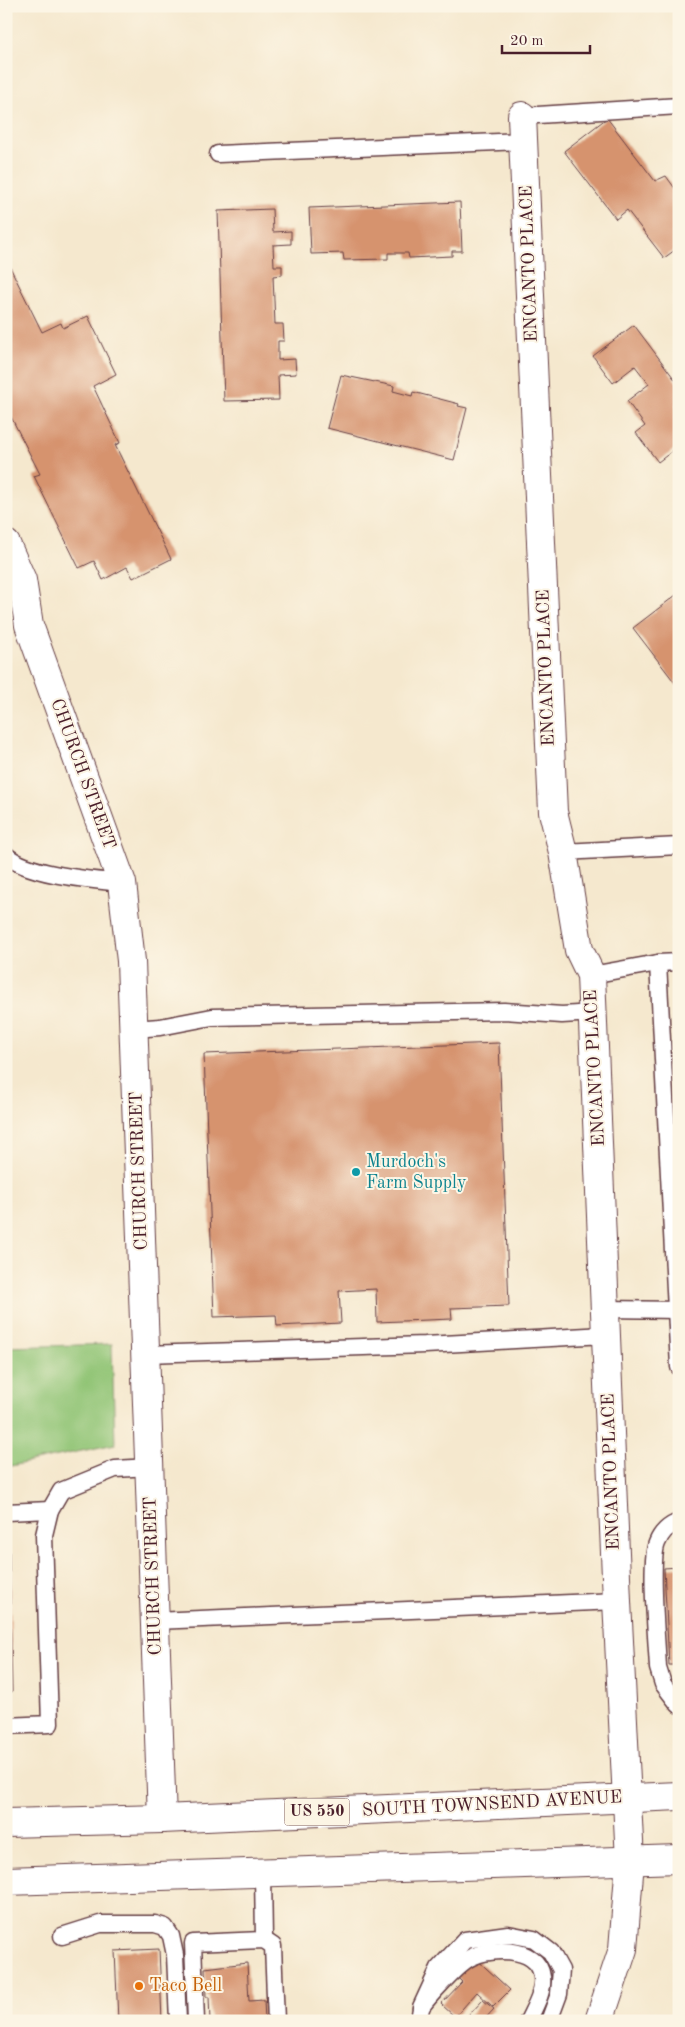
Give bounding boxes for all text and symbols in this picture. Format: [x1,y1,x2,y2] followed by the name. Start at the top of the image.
[502,22,590,54] scale bar
[510,34,544,49] text: 20 m
[517,185,541,343] street label: ENCANTO PLACE
[534,589,558,747] street label: ENCANTO PLACE
[47,696,119,852] street label: CHURCH STREET
[582,989,608,1147] street label: ENCANTO PLACE
[127,1091,151,1251] street label: CHURCH STREET
[366,1153,467,1192] place label: Murdoch's Farm Supply
[350,1166,362,1178] marker: Murdoch's Farm Supply
[599,1393,623,1551] street label: ENCANTO PLACE
[141,1496,165,1656] street label: CHURCH STREET
[361,1788,623,1820] street label: SOUTH TOWNSEND AVENUE
[284,1798,350,1825] road number: US 550
[149,1977,222,1995] place label: Taco Bell
[133,1980,145,1992] marker: Taco Bell

